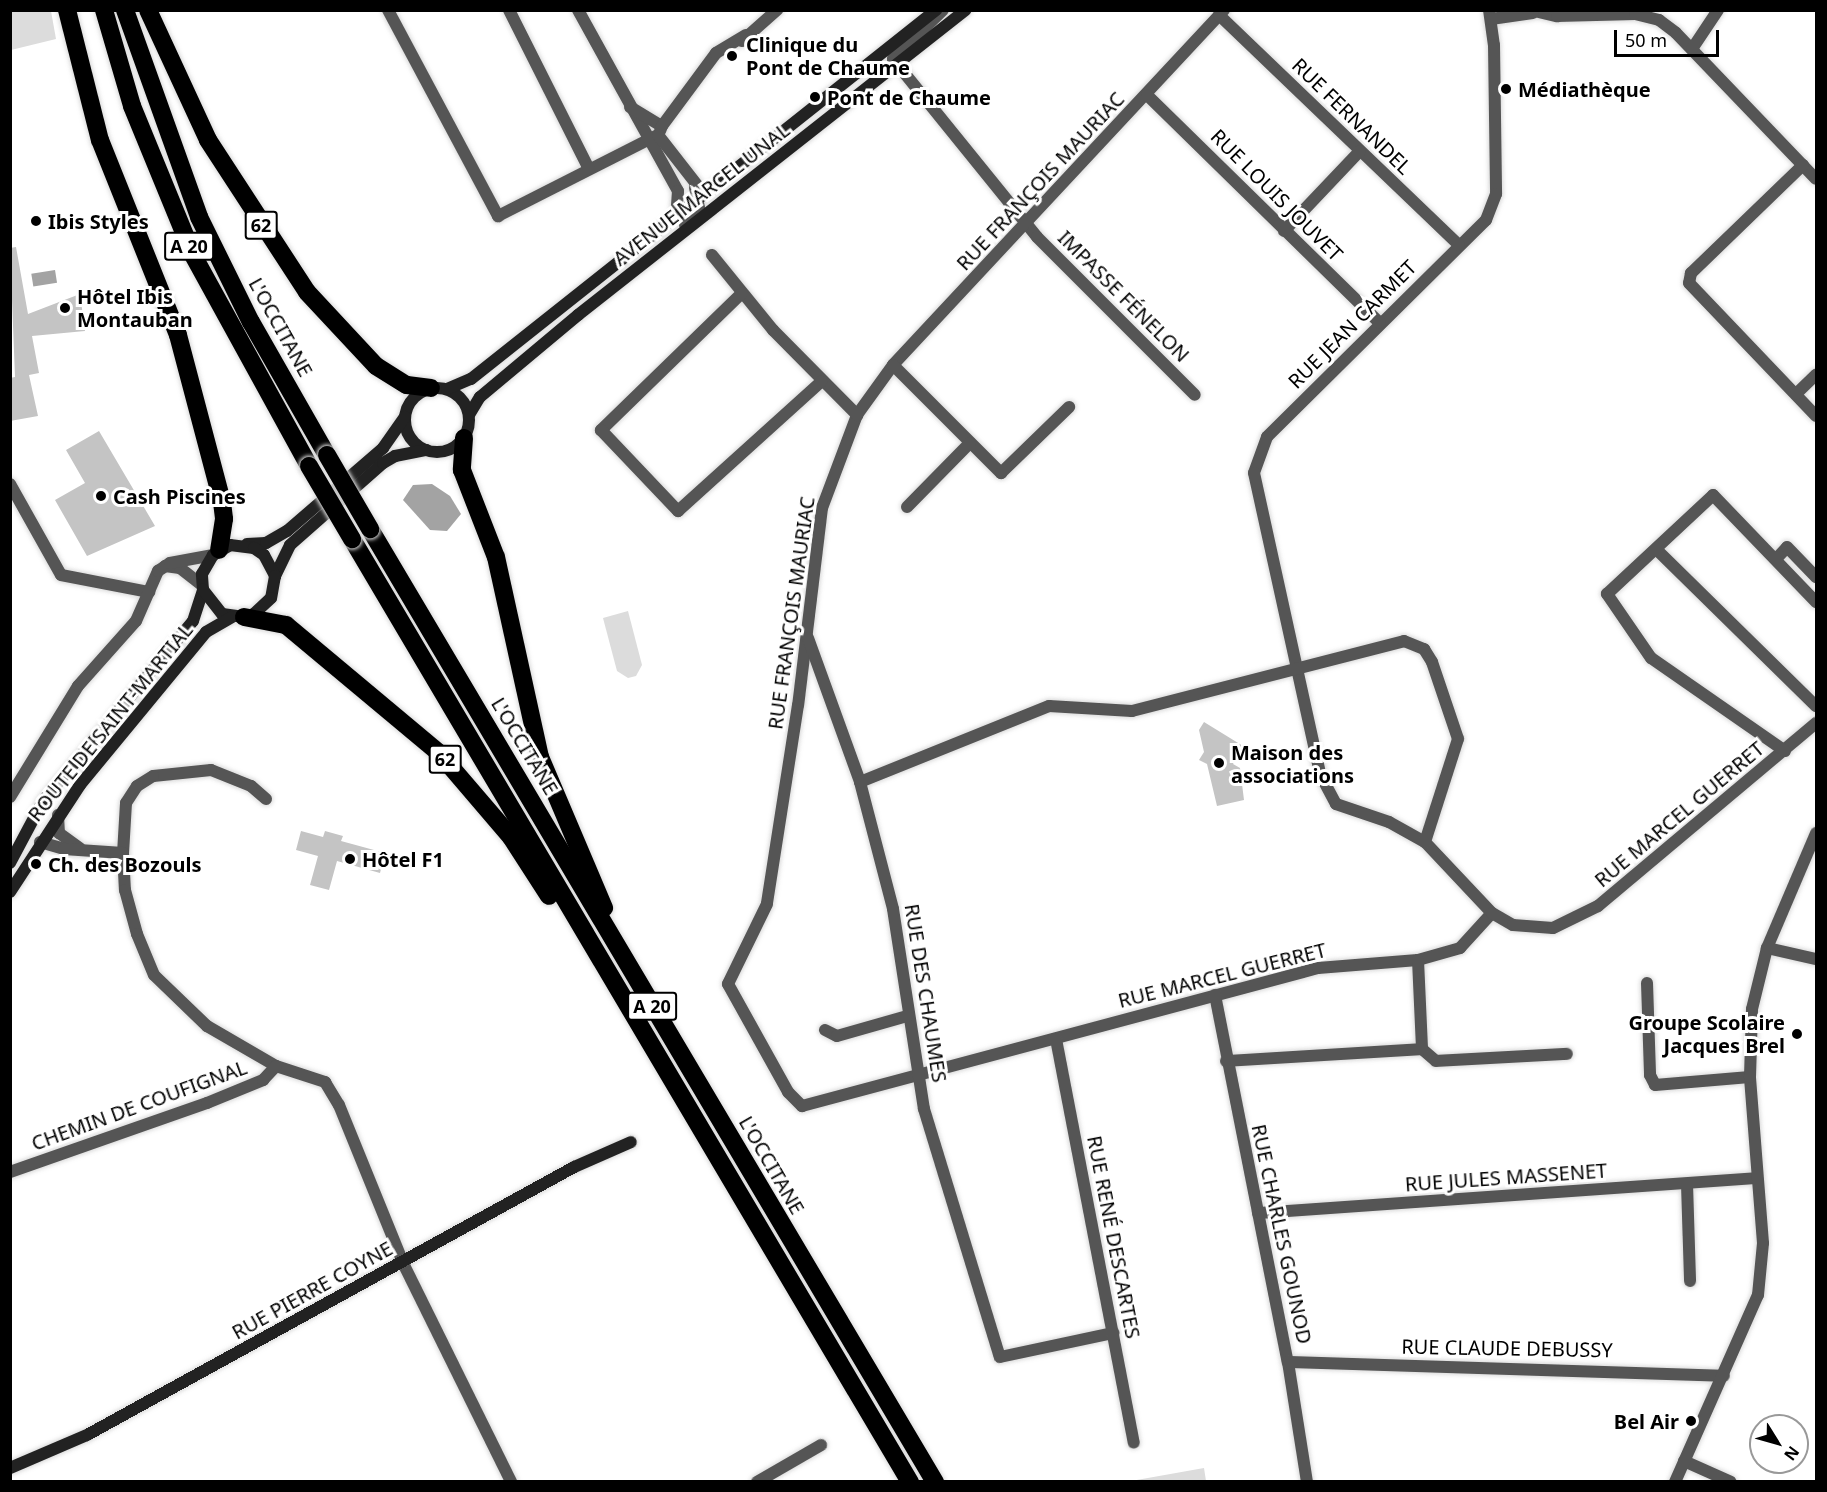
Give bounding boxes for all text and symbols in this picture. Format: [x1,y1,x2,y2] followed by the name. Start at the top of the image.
[1617,18,1722,56] scale bar
[1625,28,1667,52] text: 50 m
[746,33,910,80] place label: Clinique du Pont de Chaume
[723,47,741,65] marker: Clinique du Pont de Chaume
[1287,53,1417,179] street label: RUE FERNANDEL
[1518,77,1651,101] place label: Médiathèque
[1499,82,1513,96] marker: Médiathèque
[827,85,991,109] place label: Pont de Chaume
[951,87,1129,275] street label: RUE FRANÇOIS MAURIAC
[808,90,822,104] marker: Pont de Chaume
[608,118,794,270] street label: AVENUE MARCEL UNAL
[1206,124,1348,266] street label: RUE LOUIS JOUVET
[48,209,149,233] place label: Ibis Styles
[244,210,278,240] road number: 62
[29,214,43,228] marker: Ibis Styles
[1053,225,1195,367] street label: IMPASSE FÉNELON
[164,231,214,261] road number: A 20
[1283,255,1421,393] street label: RUE JEAN CARMET
[244,273,318,381] street label: L'OCCITANE
[77,284,193,331] place label: Hôtel Ibis Montauban
[58,301,72,315] marker: Hôtel Ibis Montauban
[113,484,246,508] place label: Cash Piscines
[94,489,108,503] marker: Cash Piscines
[763,495,819,731] street label: RUE FRANÇOIS MAURIAC
[23,618,197,826] street label: ROUTE DE SAINT-MARTIAL
[487,693,563,799] street label: L'OCCITANE
[1589,736,1769,892] street label: RUE MARCEL GUERRET
[1231,740,1354,787] place label: Maison des associations
[428,744,462,774] road number: 62
[1212,756,1226,770] marker: Maison des associations
[362,847,444,871] place label: Hôtel F1
[48,852,201,876] place label: Ch. des Bozouls
[343,852,357,866] marker: Hôtel F1
[29,857,43,871] marker: Ch. des Bozouls
[900,902,952,1084] street label: RUE DES CHAUMES
[1115,938,1329,1012] street label: RUE MARCEL GUERRET
[626,991,678,1021] road number: A 20
[1628,1011,1785,1058] place label: Groupe Scolaire Jacques Brel
[1790,1027,1804,1041] marker: Groupe Scolaire Jacques Brel
[28,1055,250,1155] street label: CHEMIN DE COUFIGNAL
[734,1112,810,1218] street label: L'OCCITANE
[1247,1122,1317,1346] street label: RUE CHARLES GOUNOD
[1083,1133,1145,1341] street label: RUE RENÉ DESCARTES
[1404,1158,1608,1196] street label: RUE JULES MASSENET
[228,1236,396,1344] street label: RUE PIERRE COYNE
[1401,1334,1613,1362] street label: RUE CLAUDE DEBUSSY
[1614,1409,1679,1433] place label: Bel Air
[1684,1414,1698,1428] marker: Bel Air
[1749,1414,1809,1474] north arrow
[1779,1442,1804,1465] text: N

